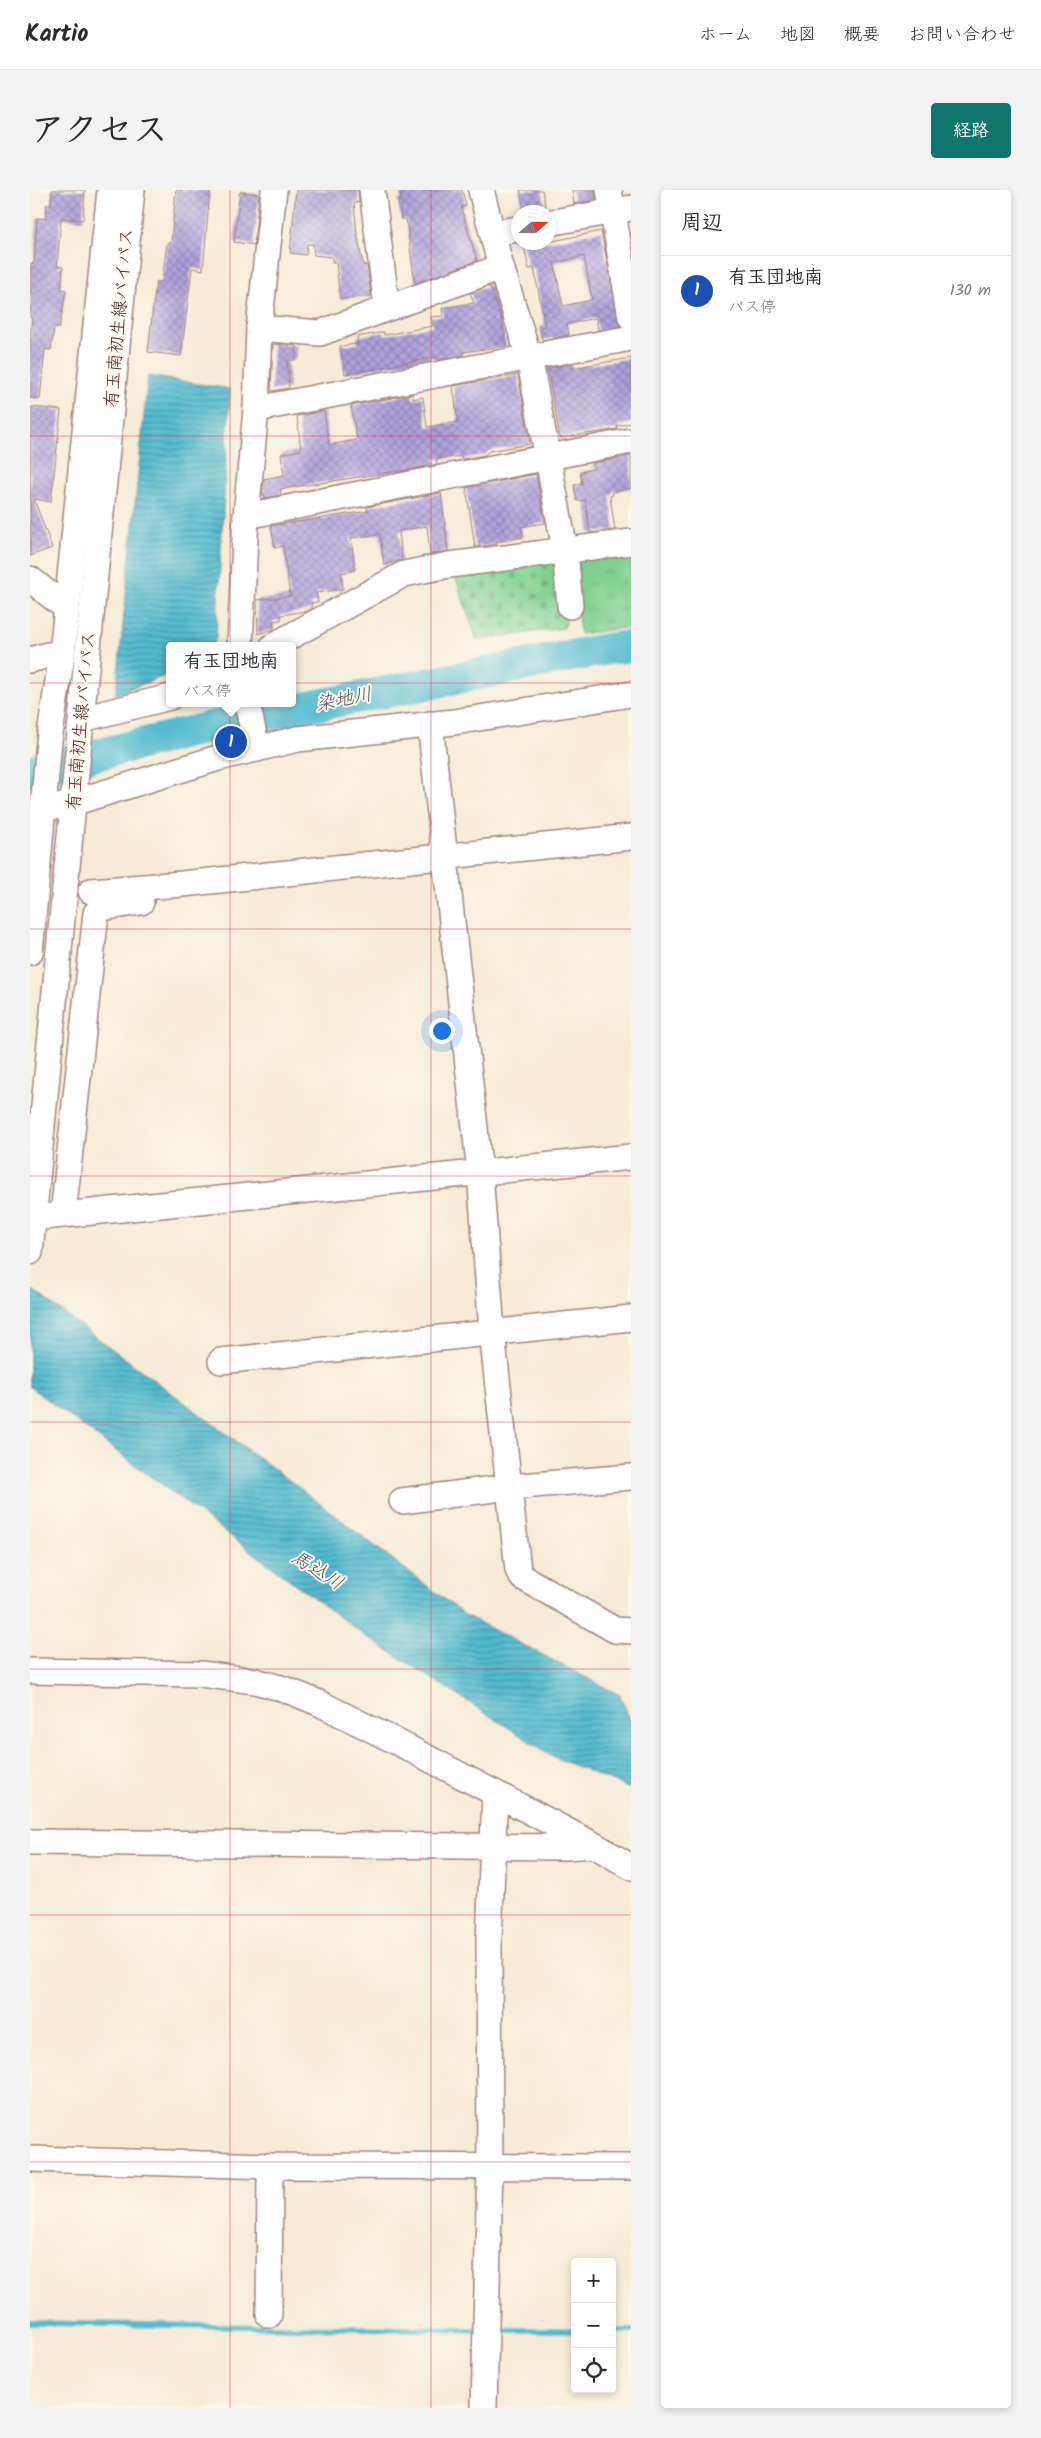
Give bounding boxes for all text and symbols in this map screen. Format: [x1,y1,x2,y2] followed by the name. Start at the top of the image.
[25,15,88,54] text: Kartio
[699,21,752,50] text: ホーム
[780,21,816,50] text: 地図
[844,21,880,50] text: 概要
[908,21,1016,50] text: お問い合わせ
[931,103,1011,158] button: 経路
[30,104,168,160] text: アクセス
[511,205,556,250] north arrow
[681,207,723,240] text: 周辺
[98,227,142,409] street label: 有玉南初生線バイパス
[728,263,823,293] text: 有玉団地南
[695,278,699,303] text: 1
[950,278,991,303] text: 130 m
[728,295,776,320] text: バス停
[60,630,104,812] street label: 有玉南初生線バイパス
[166,642,296,707] popup
[183,647,279,677] text: 有玉団地南
[183,679,232,704] text: バス停
[313,680,375,720] water label: 染地川
[215,723,247,761] pin: 1
[429,1018,455,1044] your location
[285,1543,349,1599] water label: 馬込川
[571,2258,616,2393] map controls
[571,2258,616,2303] button: +
[571,2303,616,2348] button: −
[571,2348,616,2393] button: locate

